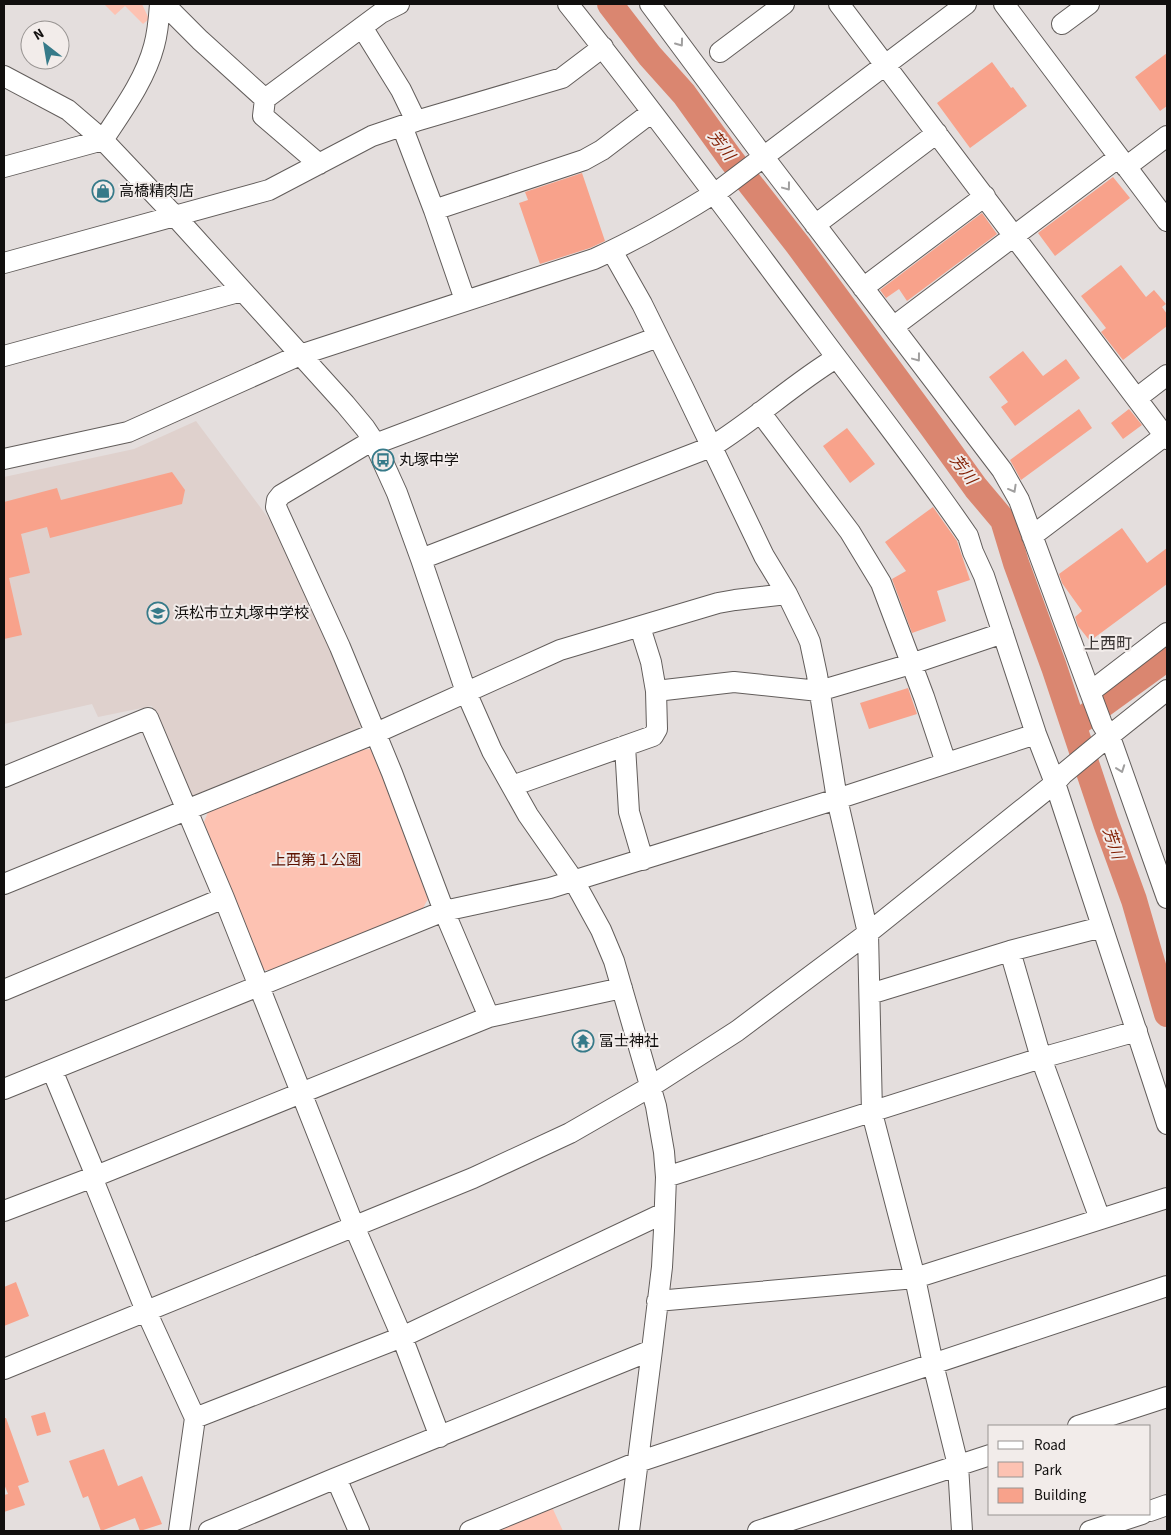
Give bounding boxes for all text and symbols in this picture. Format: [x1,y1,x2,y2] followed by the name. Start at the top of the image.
[20,20,70,70] north arrow
[30,24,48,46] text: N
[674,37,683,46] one-way arrow
[703,126,741,167] water label: 芳川
[91,179,115,203] shop icon: 高橋精肉店
[119,181,194,202] place label: 高橋精肉店
[781,181,790,191] one-way arrow
[911,352,920,362] one-way arrow
[371,448,395,472] bus stop icon: 丸塚中学
[399,450,459,471] place label: 丸塚中学
[945,450,983,491] water label: 芳川
[1007,484,1017,493] one-way arrow
[146,601,170,625] school or university icon: 浜松市立丸塚中学校
[174,603,309,624] place label: 浜松市立丸塚中学校
[1084,633,1132,655] district label: 上西町
[1115,764,1125,773] one-way arrow
[1097,825,1129,864] water label: 芳川
[271,850,361,871] park label: 上西第１公園
[571,1029,595,1053] temple icon: 冨士神社
[599,1031,659,1052] place label: 冨士神社
[988,1425,1151,1515] legend
[1034,1435,1066,1456] text: Road
[1034,1460,1063,1481] text: Park
[1034,1485,1087,1506] text: Building

